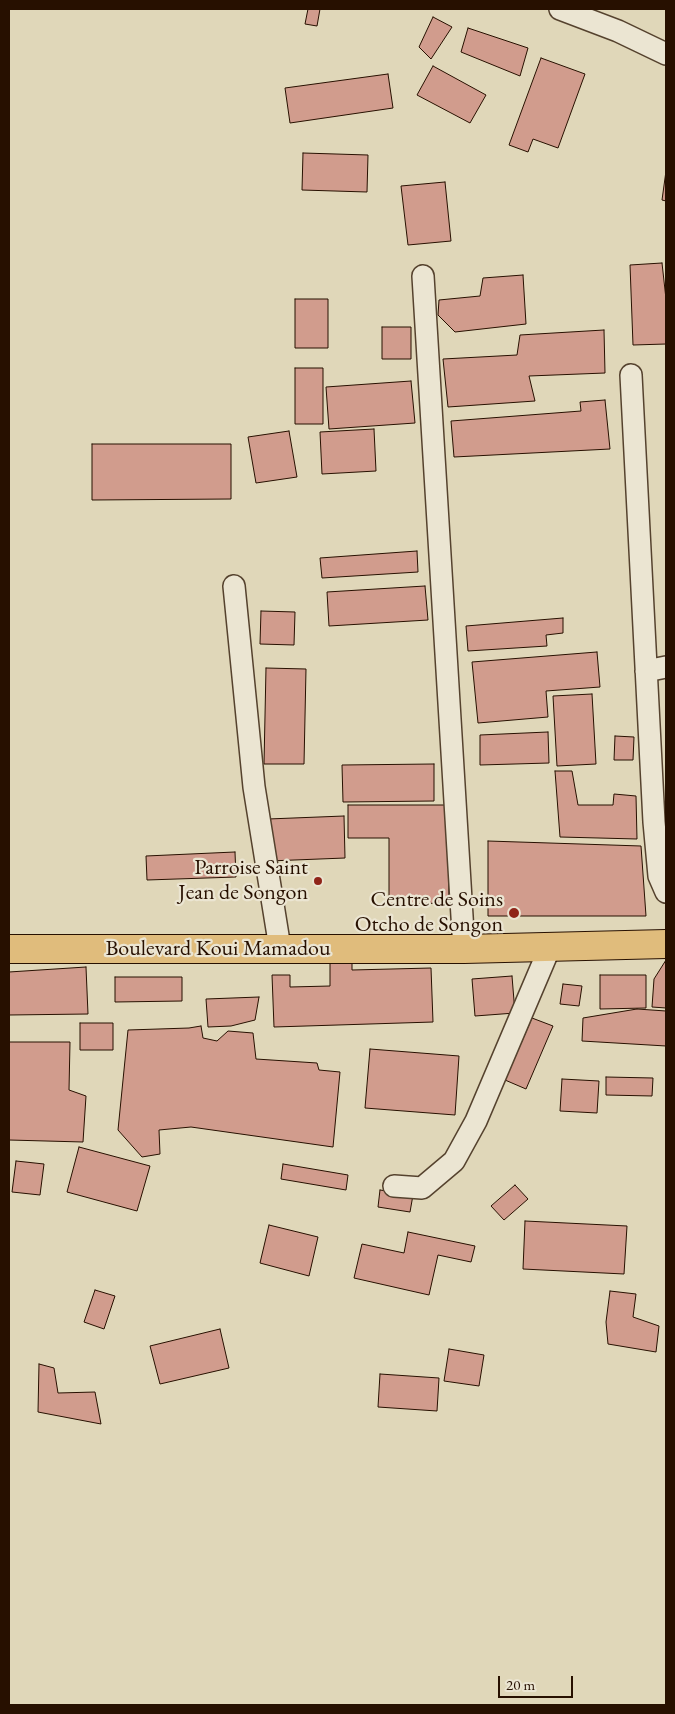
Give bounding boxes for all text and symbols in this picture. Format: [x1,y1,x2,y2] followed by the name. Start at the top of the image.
[178,855,308,906] place label: Parroise Saint Jean de Songon
[312,875,324,887] marker: Parroise Saint Jean de Songon
[355,887,503,938] place label: Centre de Soins Otcho de Songon
[507,906,521,920] marker: Centre de Soins Otcho de Songon
[105,936,331,962] street label: Boulevard Koui Mamadou
[500,1666,575,1698] scale bar
[506,1675,535,1694] text: 20 m

